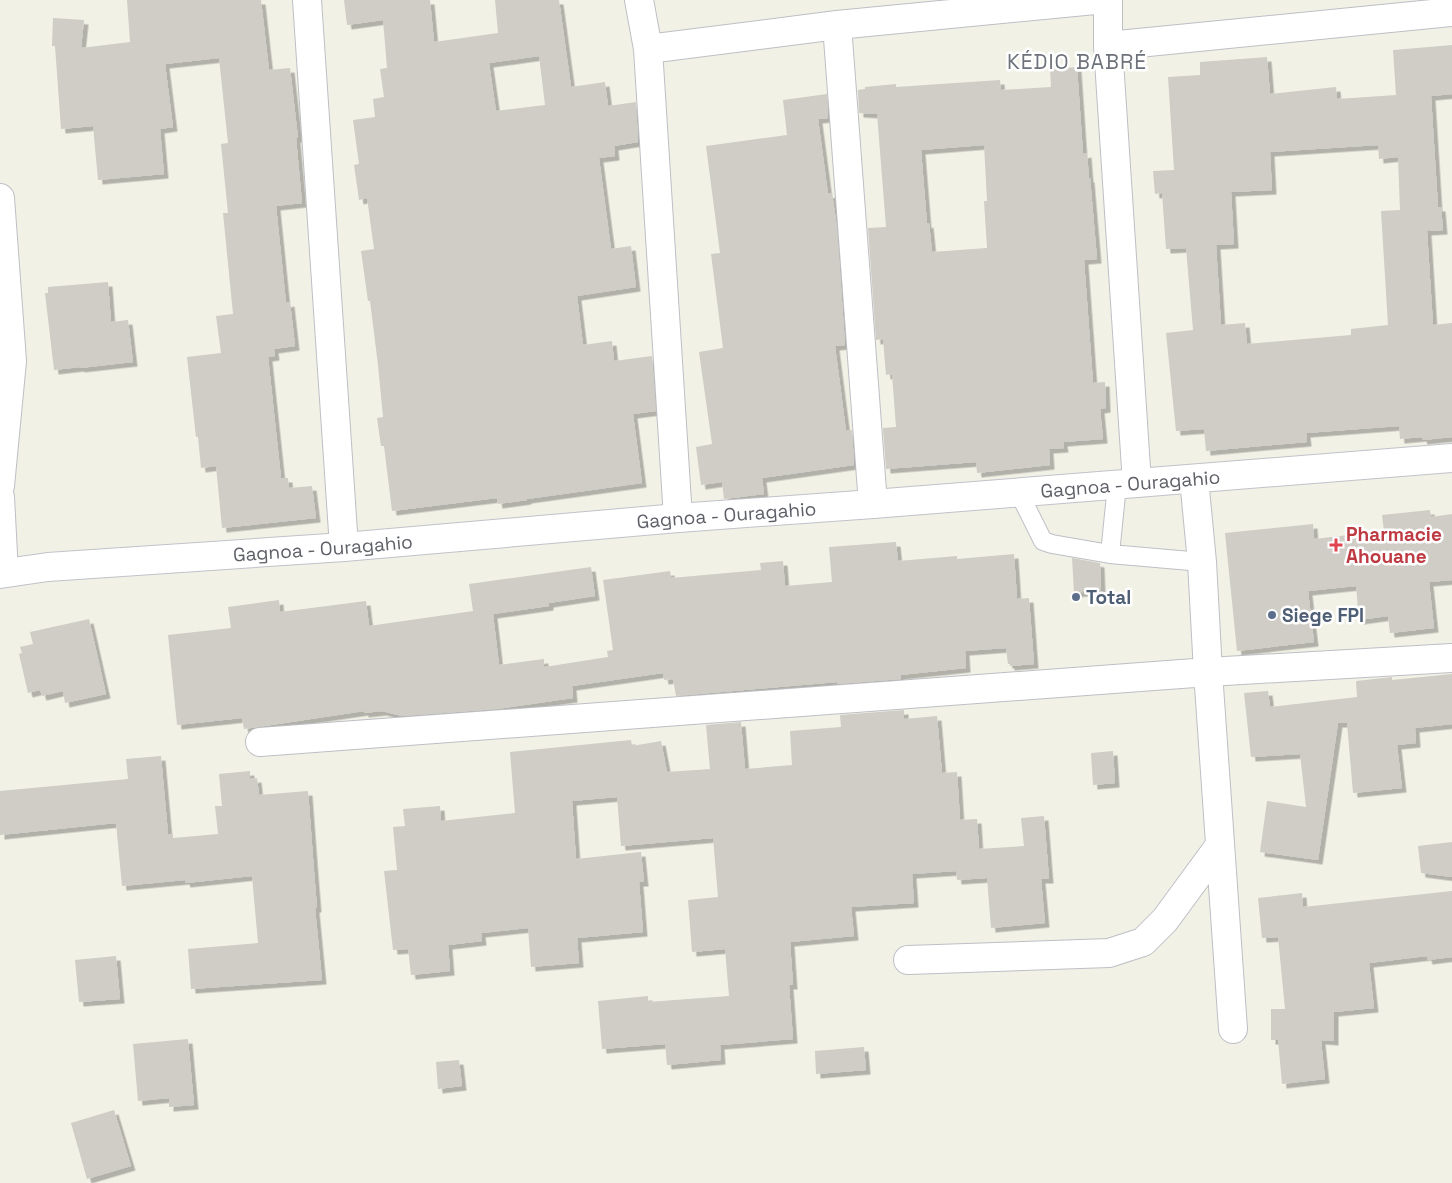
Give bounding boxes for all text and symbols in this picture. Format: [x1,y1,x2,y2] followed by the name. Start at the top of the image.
[1007,48,1147,75] district label: KÉDIO BABRÉ
[1039,464,1221,504] street label: Gagnoa - Ouragahio
[636,496,817,535] street label: Gagnoa - Ouragahio
[1346,522,1442,569] place label: Pharmacie Ahouane
[232,529,414,567] street label: Gagnoa - Ouragahio
[1330,539,1342,551] marker: Pharmacie Ahouane
[1086,585,1131,610] place label: Total
[1070,591,1082,603] marker: Total
[1282,603,1364,628] place label: Siege FPI
[1266,609,1278,621] marker: Siege FPI

